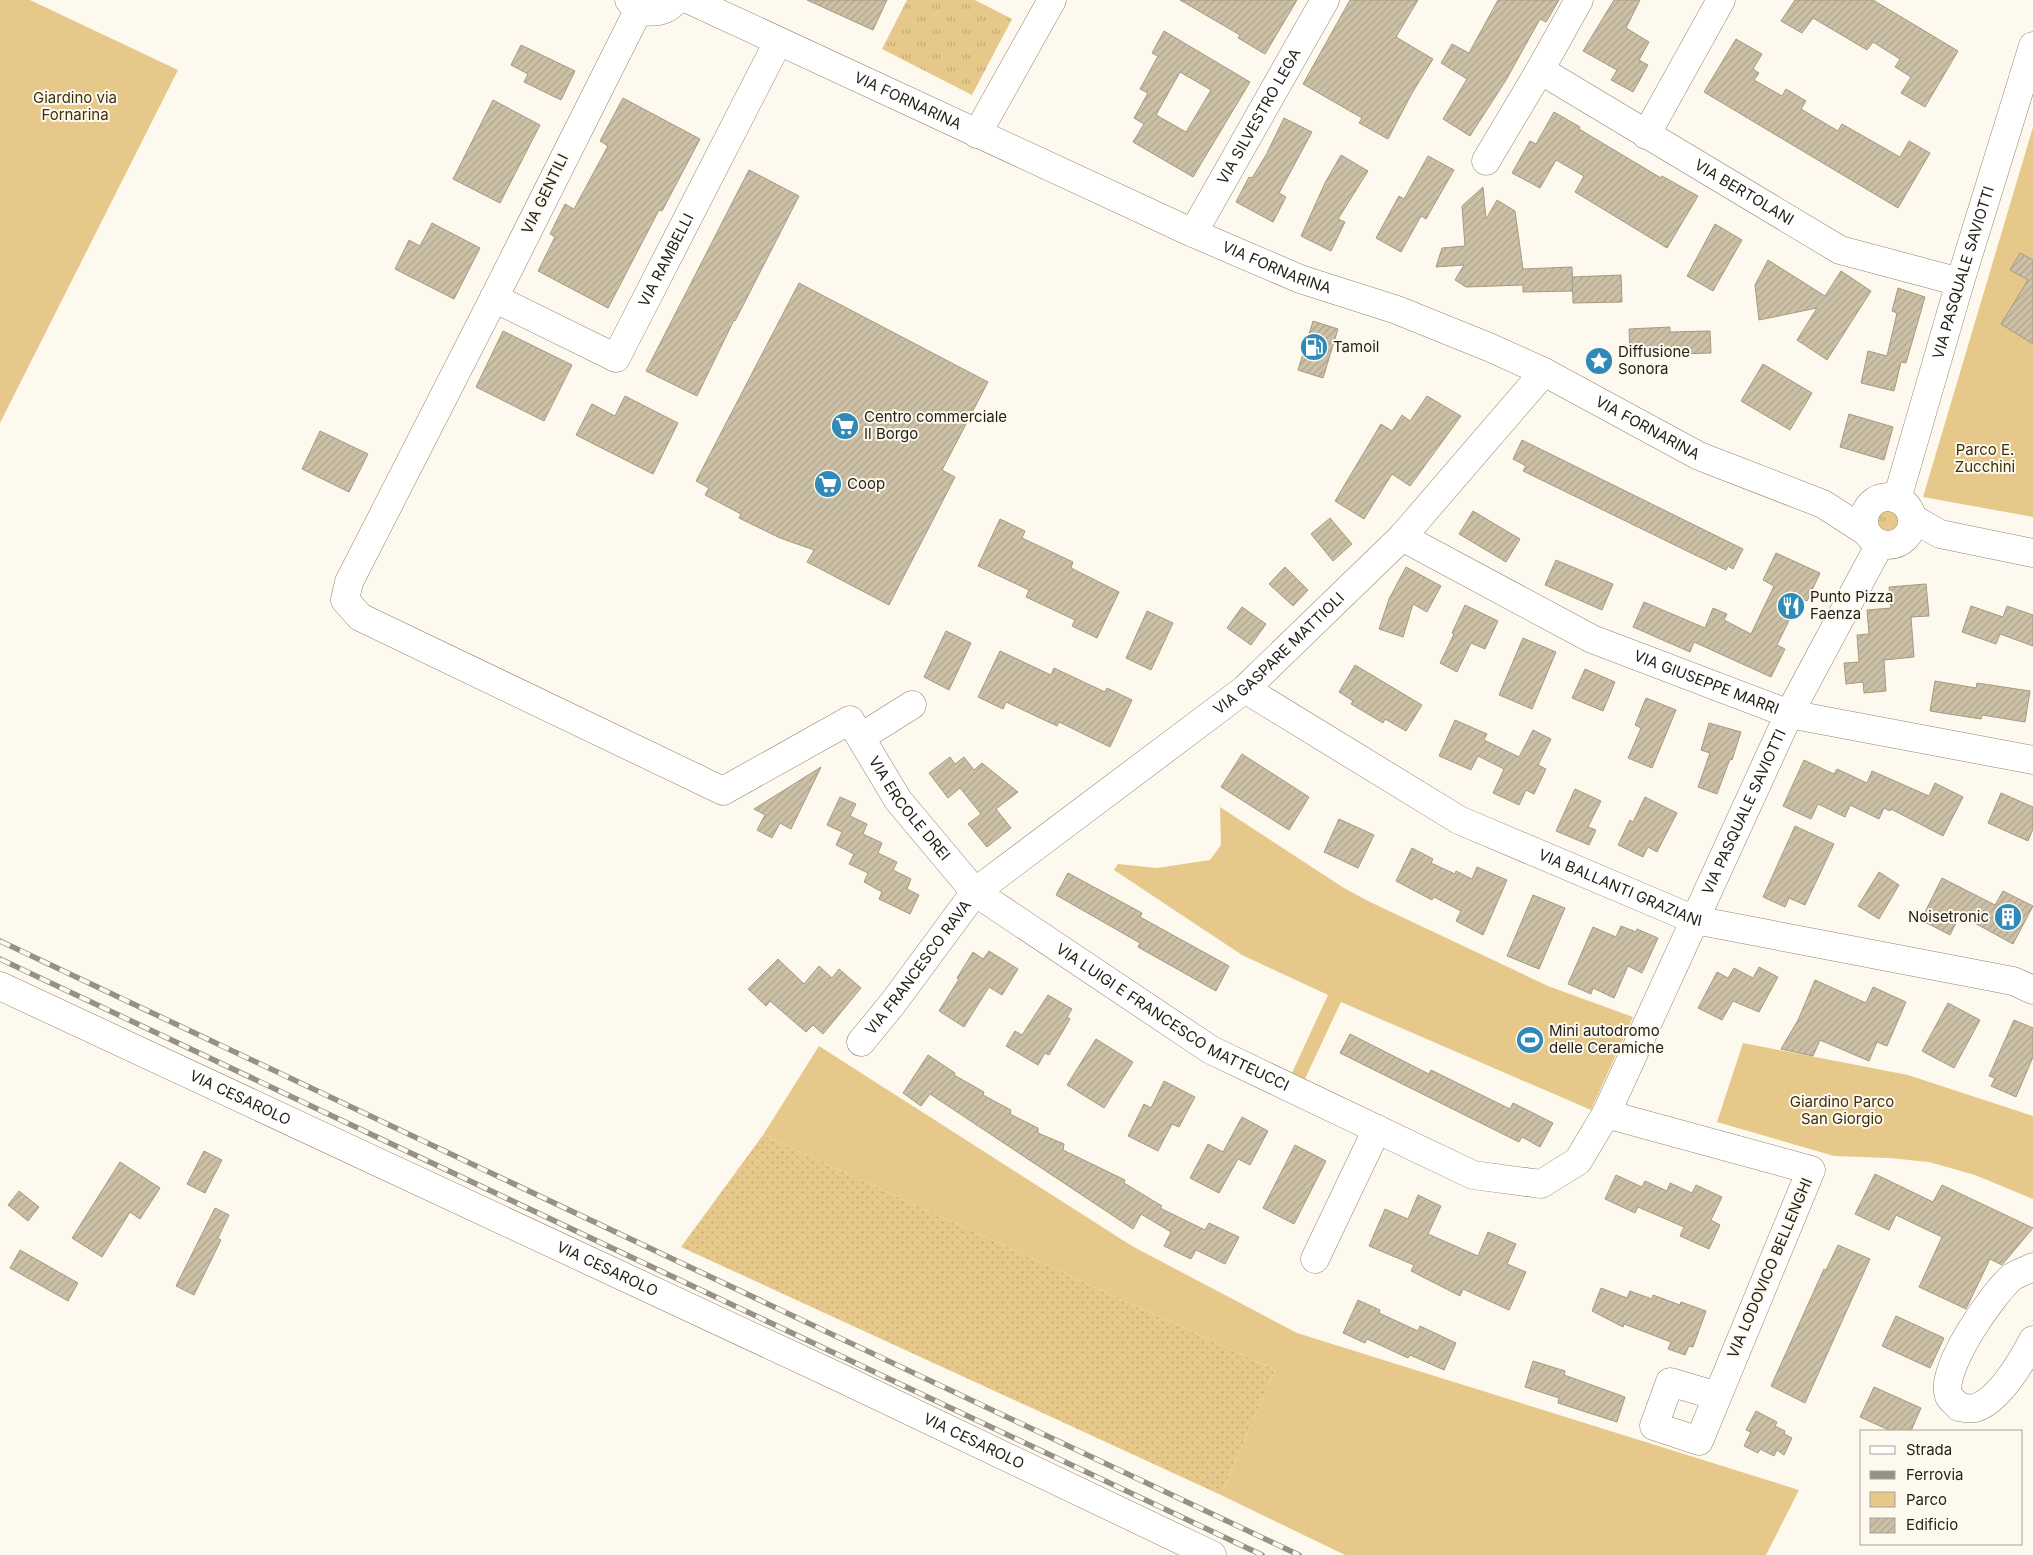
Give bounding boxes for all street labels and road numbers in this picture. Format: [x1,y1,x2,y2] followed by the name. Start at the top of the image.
[1213,45,1305,187] street label: VIA SILVESTRO LEGA
[851,67,965,133] street label: VIA FORNARINA
[517,151,572,237] street label: VIA GENTILI
[1691,155,1797,229] street label: VIA BERTOLANI
[1928,184,1998,361] street label: VIA PASQUALE SAVIOTTI
[634,210,698,310] street label: VIA RAMBELLI
[1219,237,1334,297] street label: VIA FORNARINA
[1592,392,1703,464] street label: VIA FORNARINA
[1209,588,1348,718] street label: VIA GASPARE MATTIOLI
[1631,646,1782,718] street label: VIA GIUSEPPE MARRI
[1698,726,1790,897] street label: VIA PASQUALE SAVIOTTI
[865,753,954,864] street label: VIA ERCOLE DREI
[1536,845,1704,930] street label: VIA BALLANTI GRAZIANI
[861,896,975,1038] street label: VIA FRANCESCO RAVA
[1053,939,1292,1095] street label: VIA LUIGI E FRANCESCO MATTEUCCI
[187,1066,294,1129] street label: VIA CESAROLO
[1723,1175,1816,1361] street label: VIA LODOVICO BELLENGHI
[554,1237,661,1300] street label: VIA CESAROLO
[920,1409,1028,1473] street label: VIA CESAROLO

